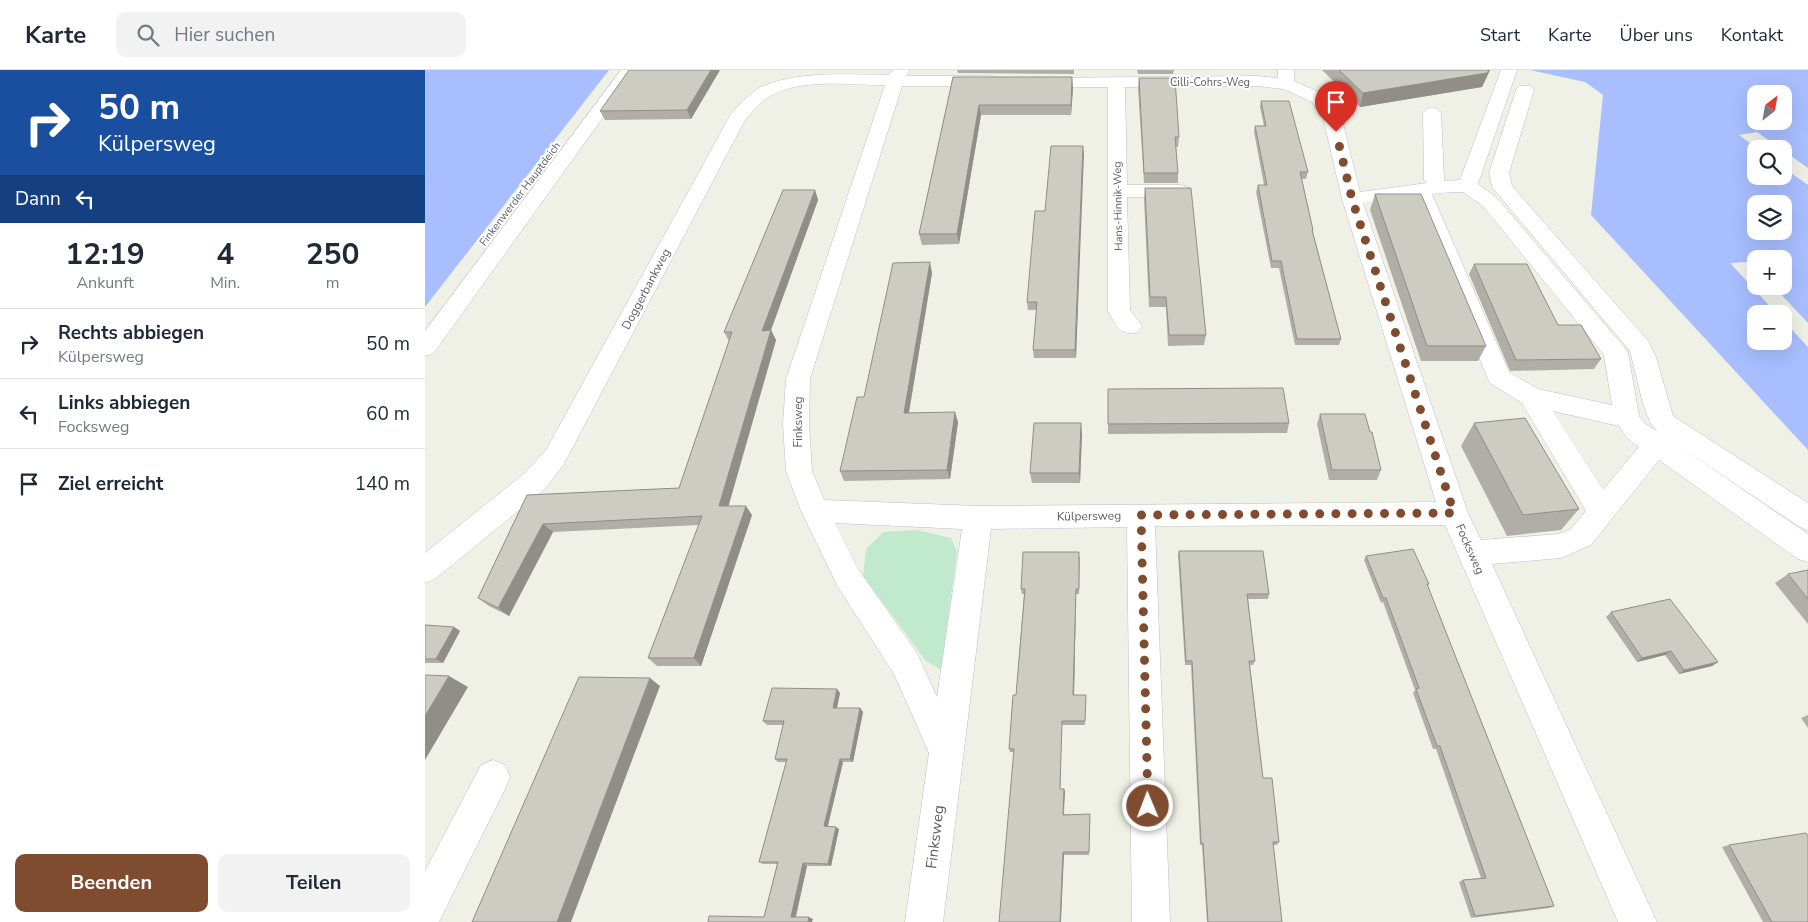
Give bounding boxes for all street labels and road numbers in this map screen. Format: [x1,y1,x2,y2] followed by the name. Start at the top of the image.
[1170,75,1250,90] street label: Cilli-Cohrs-Weg
[476,139,564,249] street label: Finkenwerder Hauptdeich
[1110,161,1126,251] street label: Hans-Hinnik-Weg
[618,246,674,332] street label: Doggerbankweg
[790,396,806,448] street label: Finksweg
[1057,507,1121,525] street label: Külpersweg
[1452,521,1488,577] street label: Focksweg
[921,804,949,870] street label: Finksweg

